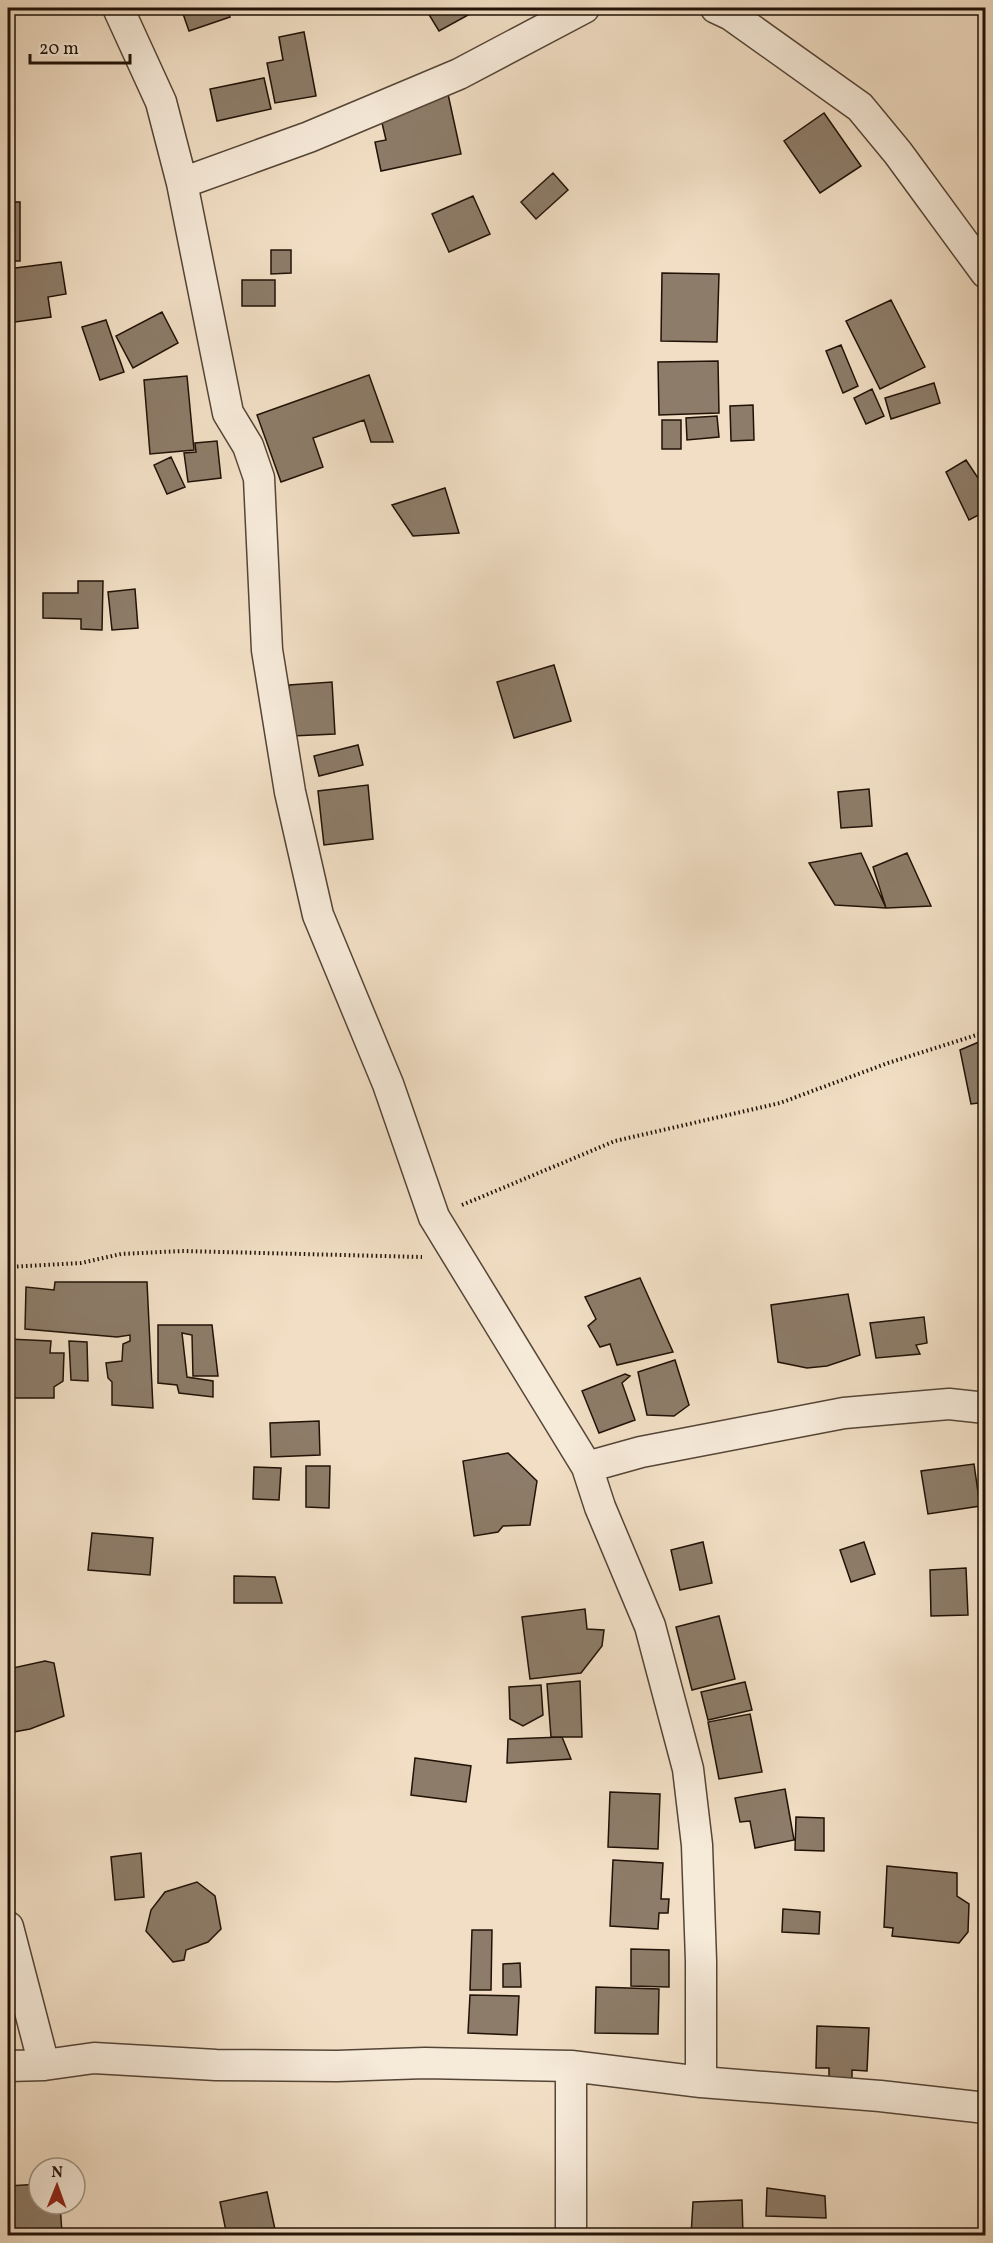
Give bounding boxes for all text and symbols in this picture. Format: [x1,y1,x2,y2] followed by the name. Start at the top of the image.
[30,27,130,65] scale bar
[39,37,79,62] text: 20 m
[27,2156,87,2216] north arrow
[51,2162,64,2184] text: N

